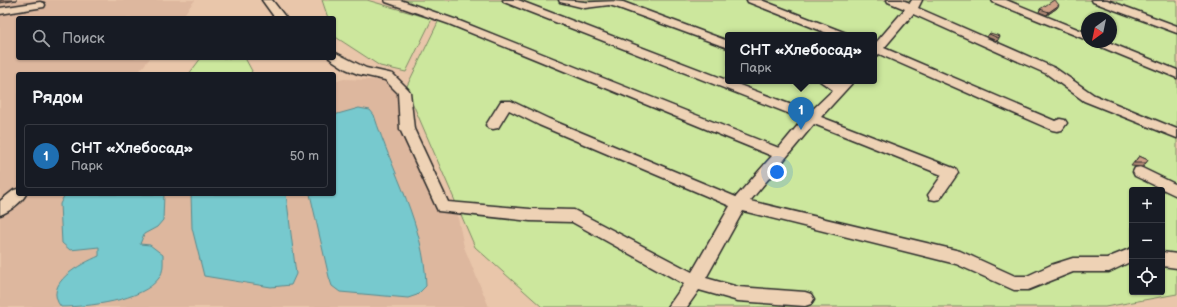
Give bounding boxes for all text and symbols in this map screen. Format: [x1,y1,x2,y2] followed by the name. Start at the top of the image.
[1081,12,1117,48] north arrow
[16,16,336,60] search box
[30,27,52,49] icon: search
[62,29,105,48] text: Поиск
[725,32,877,84] popup
[740,41,862,60] text: СНТ «Хлебосад»
[740,60,771,76] text: Парк
[32,88,83,108] text: Рядом
[788,97,814,130] pin: 1
[71,139,193,158] text: СНТ «Хлебосад»
[43,148,49,164] text: 1
[290,148,319,164] text: 50 m
[71,158,103,174] text: Парк
[767,162,787,182] your location
[1129,187,1165,295] map controls
[1129,187,1165,223] button: +
[1129,223,1165,259] button: −
[1129,259,1165,295] button: locate

